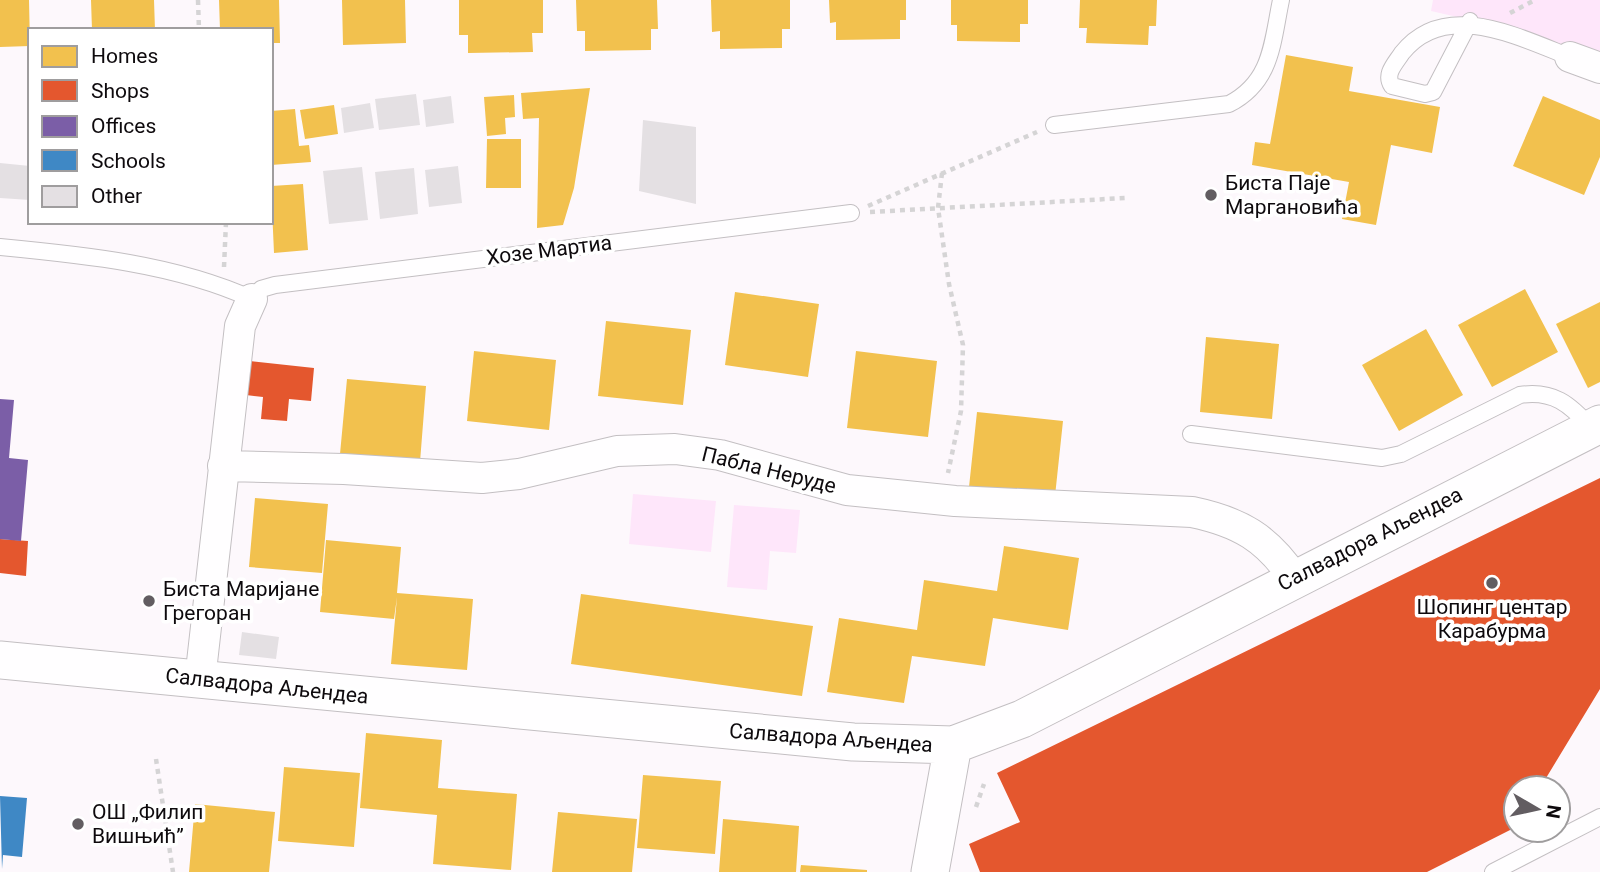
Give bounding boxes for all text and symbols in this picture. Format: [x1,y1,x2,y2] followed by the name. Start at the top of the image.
[28,28,273,224] legend
[91,44,158,68] text: Homes
[91,79,150,103] text: Shops
[91,114,156,138] text: Offices
[91,149,166,173] text: Schools
[1225,171,1358,219] place label: Биста Паје Маргановића
[91,184,142,208] text: Other
[1203,187,1219,203] marker: Биста Паје Маргановића
[485,230,613,270] street label: Хозе Мартиа
[699,442,839,498] street label: Пабла Неруде
[1274,482,1466,596] street label: Салвадора Аљендеа
[1484,575,1500,591] marker: Шопинг центар Карабурма
[163,577,319,625] place label: Биста Маријане Грегоран
[141,593,157,609] marker: Биста Маријане Грегоран
[1417,595,1567,643] place label: Шопинг центар Карабурма
[164,663,370,709] street label: Салвадора Аљендеа
[728,719,934,757] street label: Салвадора Аљендеа
[1502,774,1572,844] north arrow
[92,800,203,848] place label: ОШ „Филип Вишњић”
[1541,803,1566,820] text: N
[70,816,86,832] marker: ОШ „Филип Вишњић”

